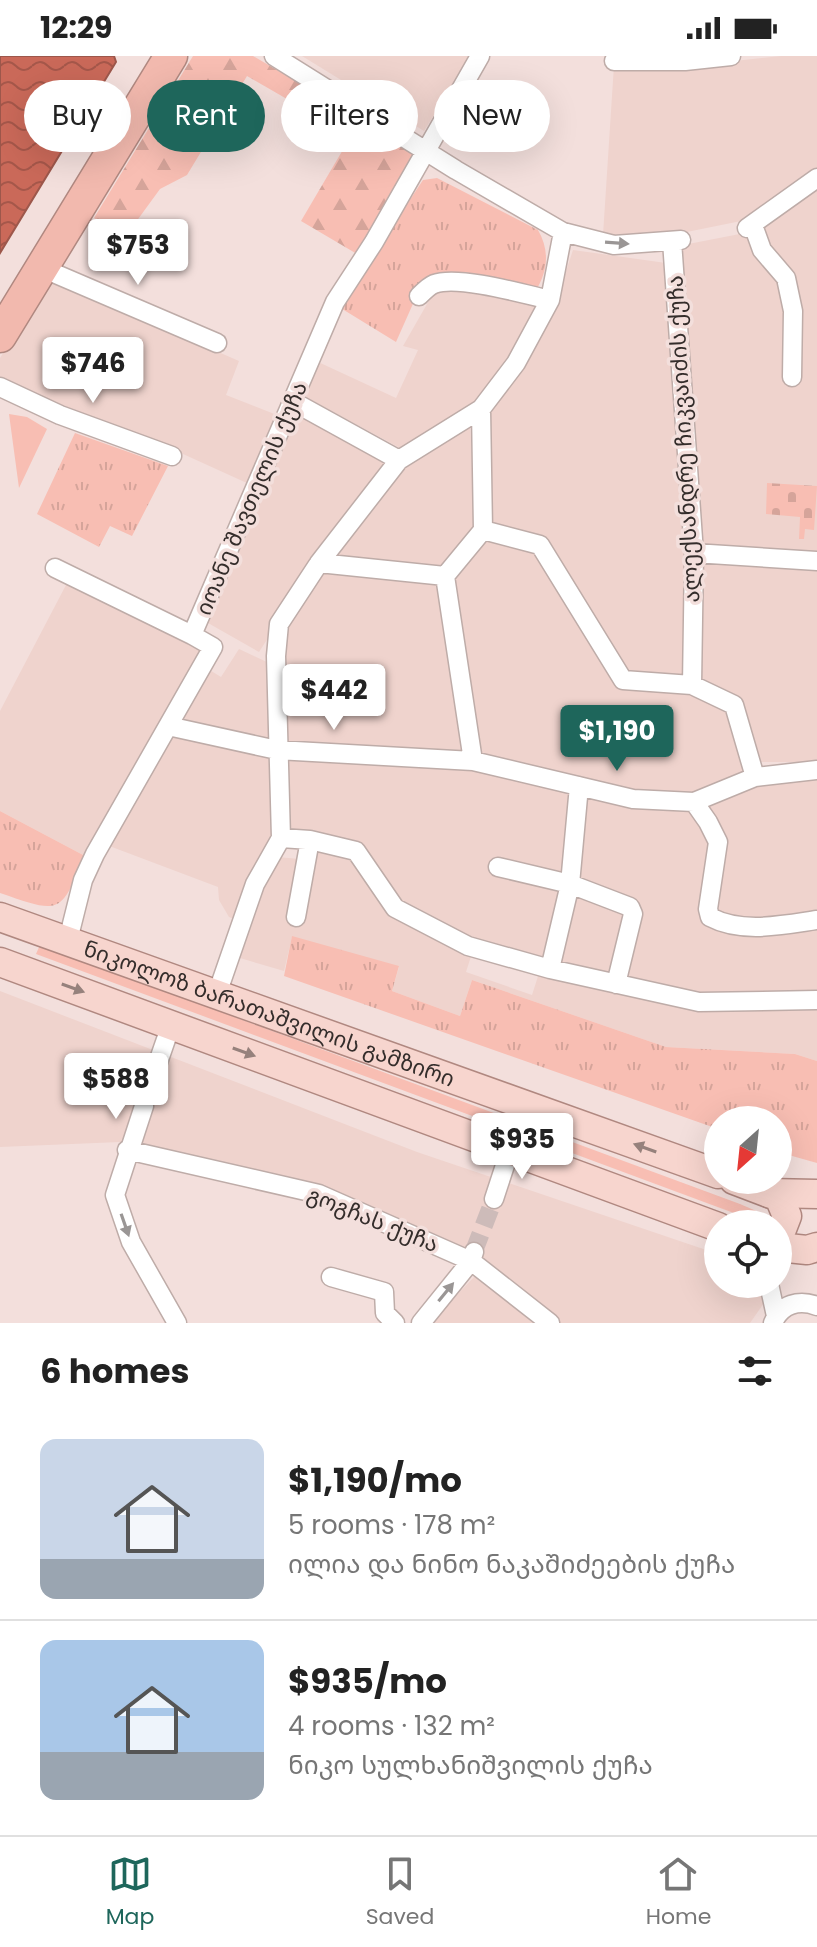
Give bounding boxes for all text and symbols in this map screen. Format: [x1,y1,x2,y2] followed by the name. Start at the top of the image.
[40,6,113,49] text: 12:29
[24,80,131,152] chip: Buy
[147,80,265,152] chip: Rent
[281,80,418,152] chip: Filters
[434,80,550,152] chip: New
[91,219,185,287] pin: $753
[106,227,170,263] text: $753
[604,237,629,250] one-way arrow
[659,275,708,603] street label: ალექსანდრე ჩიკვაიძის ქუჩა
[46,337,140,405] pin: $746
[60,345,126,381] text: $746
[188,377,315,620] street label: იოანე შავთელის ქუჩა
[287,664,381,732] pin: $442
[300,672,368,708] text: $442
[552,705,682,773] pin: $1,190
[578,713,656,749] text: $1,190
[79,933,459,1095] street label: ნიკოლოზ ბარათაშვილის გამზირი
[61,983,85,995] one-way arrow
[232,1046,256,1059] one-way arrow
[69,1053,163,1121] pin: $588
[82,1061,150,1097] text: $588
[704,1106,792,1194] north arrow
[704,1106,792,1298] map controls
[475,1113,569,1181] pin: $935
[489,1121,555,1157] text: $935
[632,1141,656,1154] one-way arrow
[303,1179,443,1260] street label: გოგჩას ქუჩა
[704,1210,792,1298] button: locate
[120,1213,132,1237] one-way arrow
[437,1282,454,1302] one-way arrow
[40,1347,189,1395] text: 6 homes
[733,1349,777,1393] icon: filters
[288,1456,462,1504] text: $1,190/mo
[104,1471,200,1567] icon: home
[288,1507,495,1543] text: 5 rooms · 178 m²
[288,1546,735,1582] text: ილია და ნინო ნაკაშიძეების ქუჩა
[288,1657,447,1705] text: $935/mo
[104,1672,200,1768] icon: home
[288,1708,495,1744] text: 4 rooms · 132 m²
[288,1747,653,1783] text: ნიკო სულხანიშვილის ქუჩა
[106,1852,154,1933] tab: Map
[366,1852,434,1933] tab: Saved
[646,1852,711,1933] tab: Home

